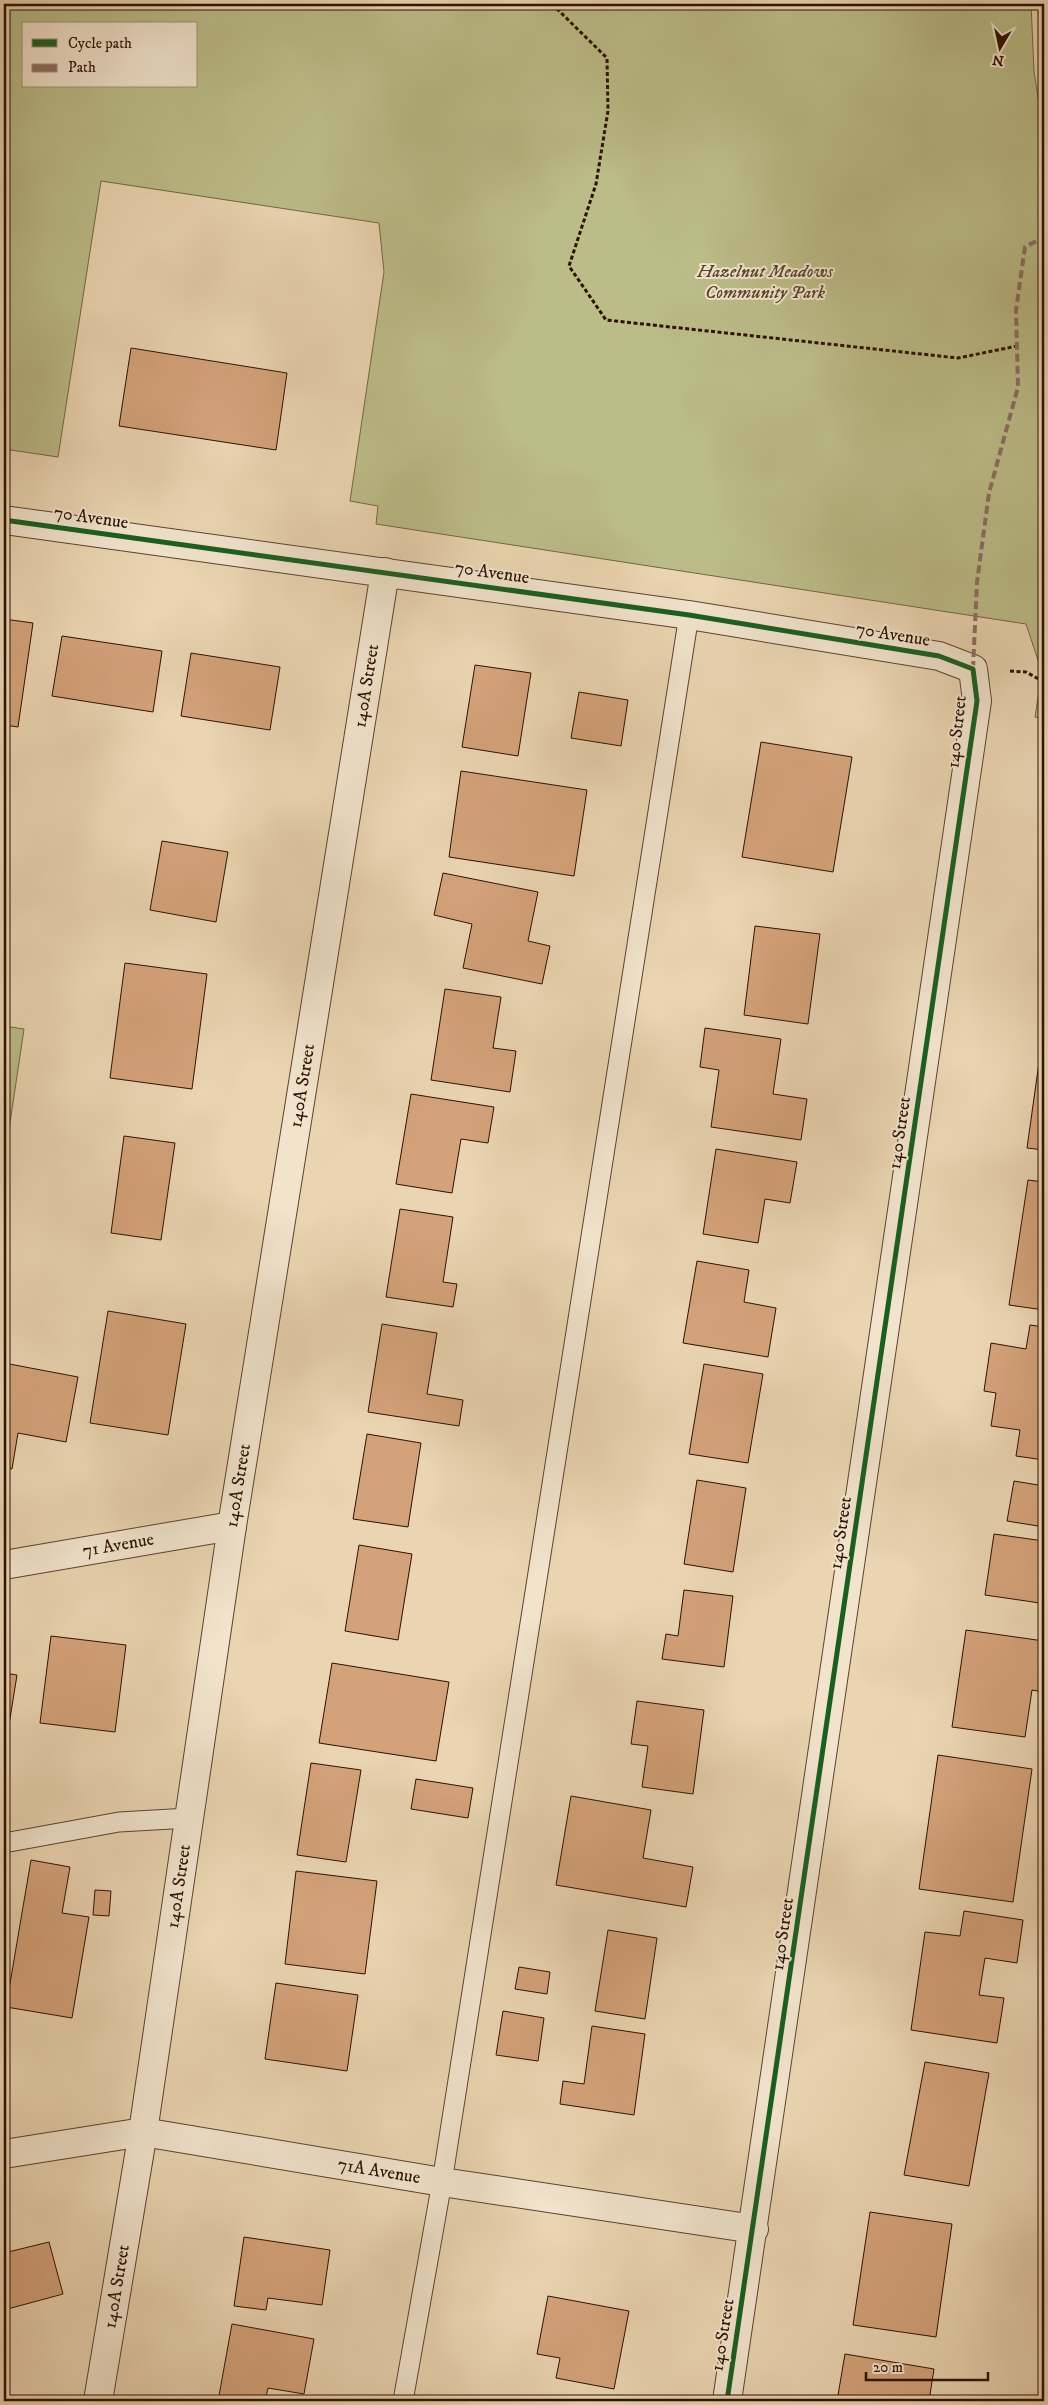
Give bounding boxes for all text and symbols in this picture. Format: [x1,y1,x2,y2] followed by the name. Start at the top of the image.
[22,22,198,88] legend
[976,22,1026,72] north arrow
[68,34,132,53] text: Cycle path
[991,50,1005,70] text: N
[68,58,96,77] text: Path
[696,261,834,304] park label: Hazelnut Meadows Community Park
[52,502,130,534] street label: 70 Avenue
[453,557,531,589] street label: 70 Avenue
[854,618,932,652] street label: 70 Avenue
[349,642,384,729] street label: 140A Street
[942,694,972,769] street label: 140 Street
[285,1042,320,1129] street label: 140A Street
[884,1095,916,1171] street label: 140 Street
[221,1442,256,1529] street label: 140A Street
[825,1495,857,1571] street label: 140 Street
[81,1529,156,1562] street label: 71 Avenue
[162,1843,196,1930] street label: 140A Street
[767,1896,799,1972] street label: 140 Street
[336,2154,422,2189] street label: 71A Avenue
[99,2243,135,2330] street label: 140A Street
[706,2297,740,2373] street label: 140 Street
[866,2350,988,2382] scale bar
[873,2358,903,2377] text: 20 m

